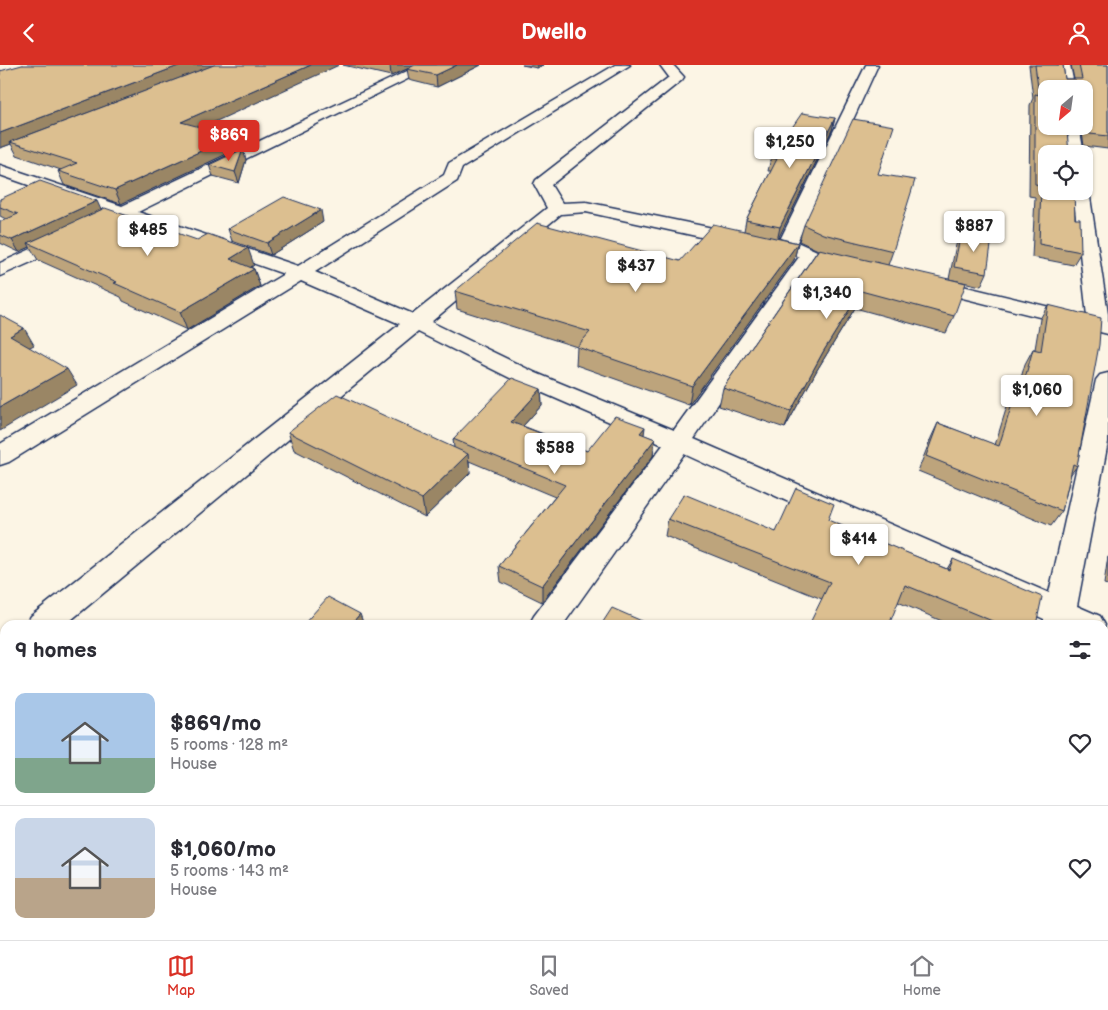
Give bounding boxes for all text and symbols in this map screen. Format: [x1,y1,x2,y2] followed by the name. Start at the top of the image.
[15,19,43,47] icon: back
[521,19,587,46] text: Dwello
[1065,19,1093,47] icon: person
[1038,80,1092,135] north arrow
[1038,80,1093,200] map controls
[199,119,259,162] pin: $869
[209,126,249,145] text: $869
[749,127,831,169] pin: $1,250
[765,133,815,152] text: $1,250
[1038,145,1093,200] button: locate
[944,211,1004,253] pin: $887
[118,215,178,257] pin: $485
[955,217,993,236] text: $887
[129,221,167,240] text: $485
[606,251,666,293] pin: $437
[617,257,655,276] text: $437
[786,277,868,320] pin: $1,340
[802,284,852,303] text: $1,340
[996,375,1078,417] pin: $1,060
[1012,381,1062,400] text: $1,060
[525,433,585,475] pin: $588
[535,439,575,458] text: $588
[829,523,889,566] pin: $414
[841,530,877,549] text: $414
[1066,636,1094,664] icon: filters
[15,638,97,663] text: 9 homes
[170,711,261,736] text: $869/mo
[55,713,115,773] icon: home
[1066,729,1094,757] icon: heart
[170,736,288,755] text: 5 rooms · 128 m²
[170,755,217,774] text: House
[170,837,276,862] text: $1,060/mo
[55,838,115,898] icon: home
[1066,854,1094,882] icon: heart
[170,862,289,881] text: 5 rooms · 143 m²
[170,881,217,900] text: House
[167,952,195,999] tab: Map
[529,952,569,999] tab: Saved
[903,952,941,999] tab: Home

